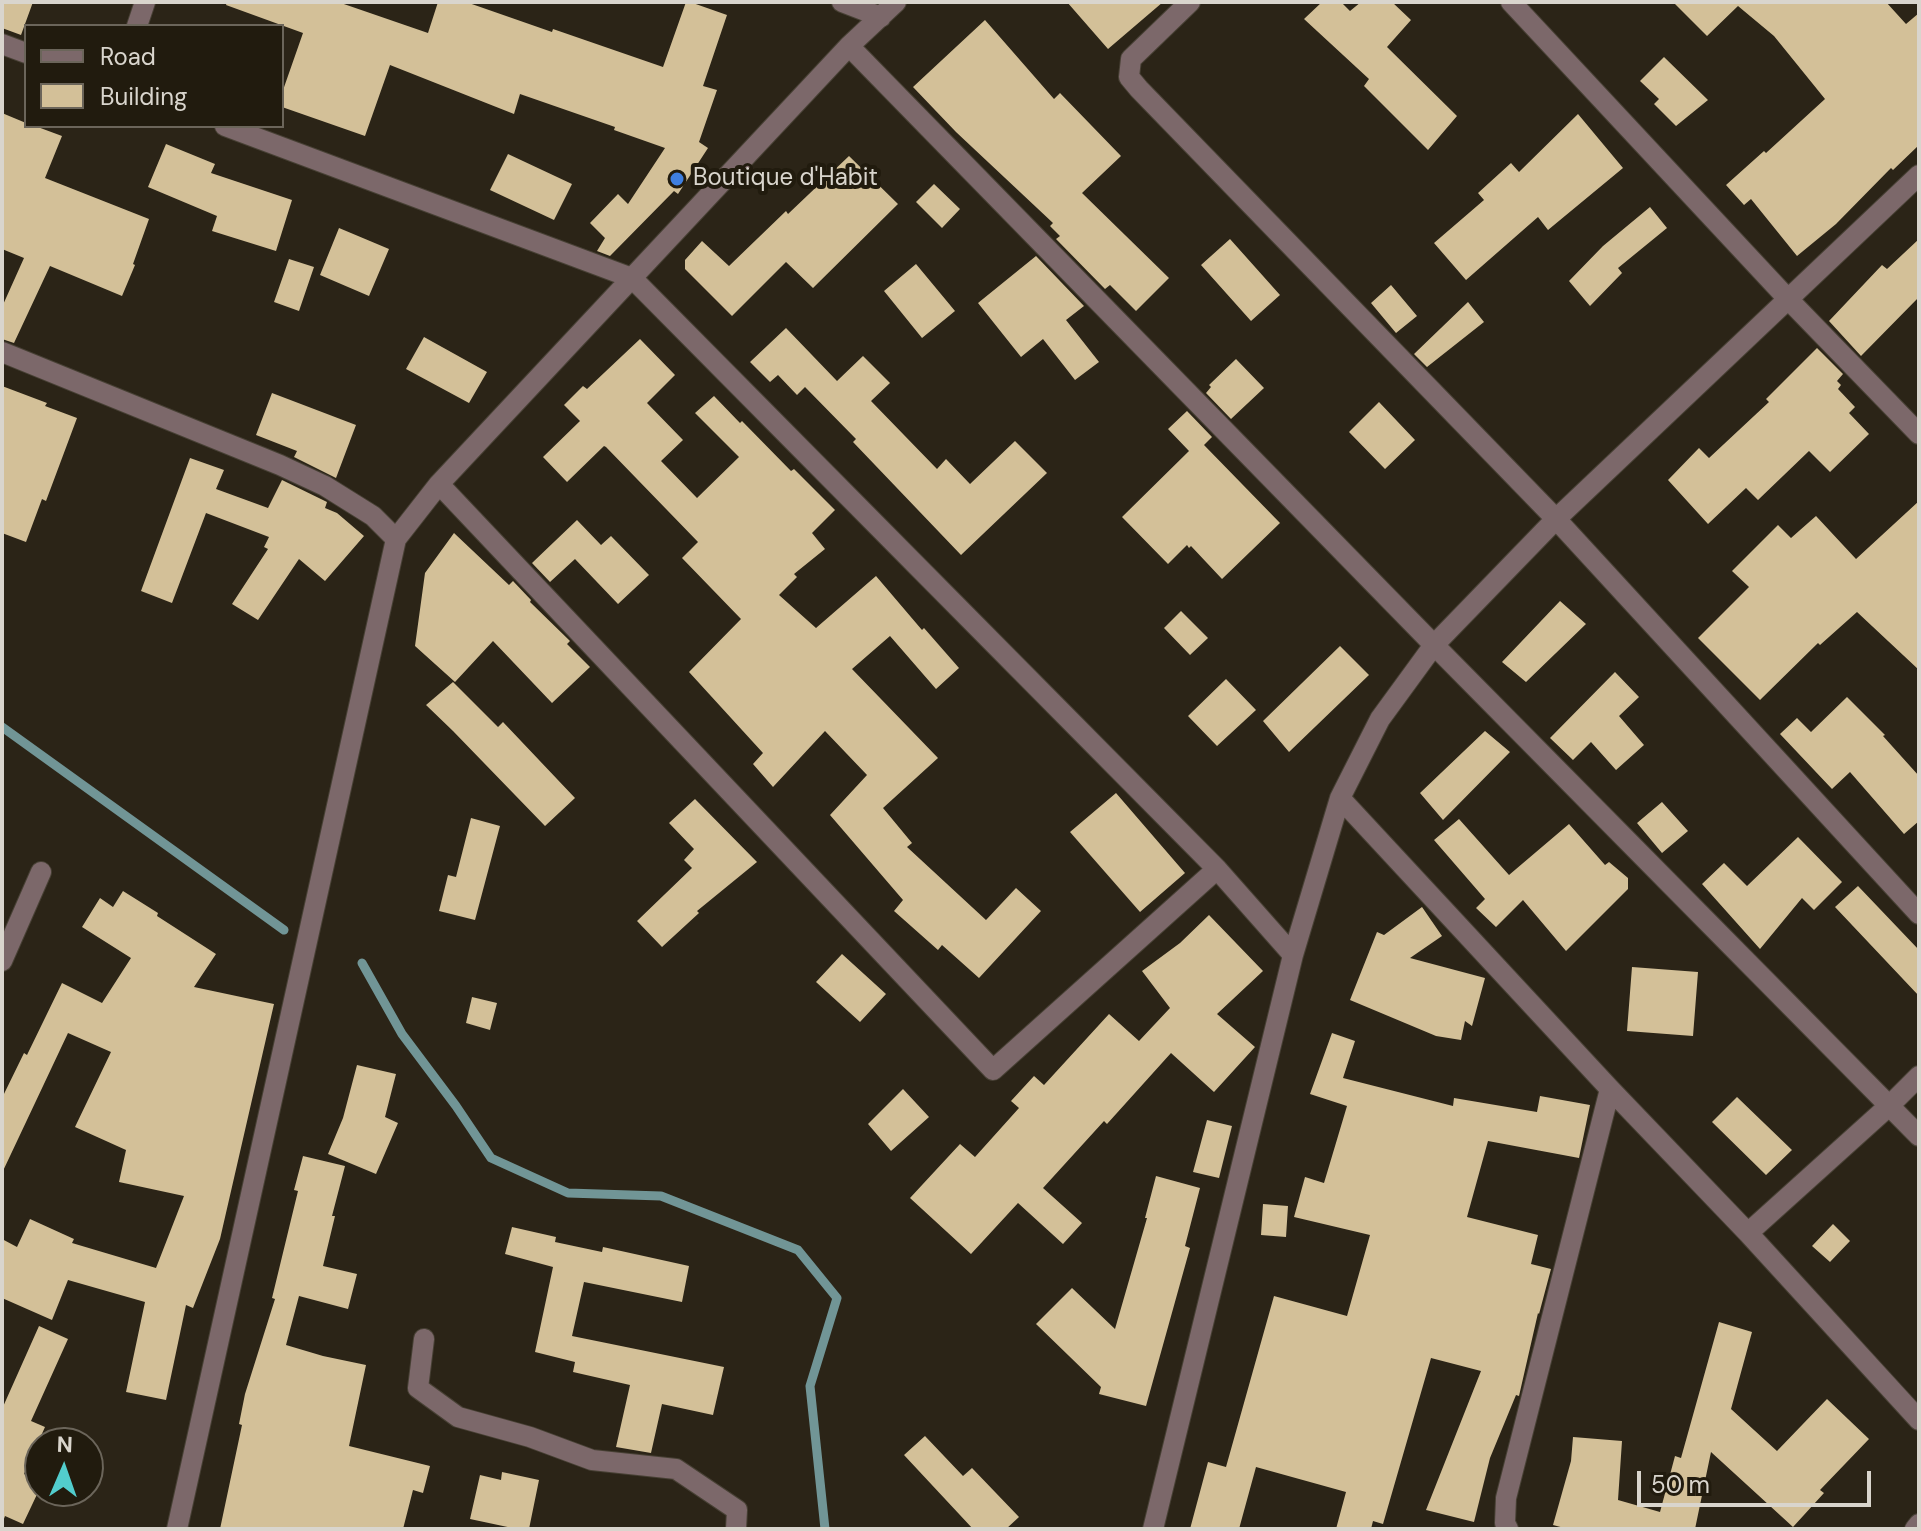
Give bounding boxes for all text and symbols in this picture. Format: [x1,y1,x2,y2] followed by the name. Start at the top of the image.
[24,24,284,128] legend
[100,41,156,72] text: Road
[100,81,187,112] text: Building
[693,165,878,193] place label: Boutique d'Habit
[668,170,686,188] marker: Boutique d'Habit
[24,1427,104,1507] north arrow
[56,1430,73,1459] text: N
[1641,1455,1875,1505] scale bar
[1651,1469,1710,1500] text: 50 m

